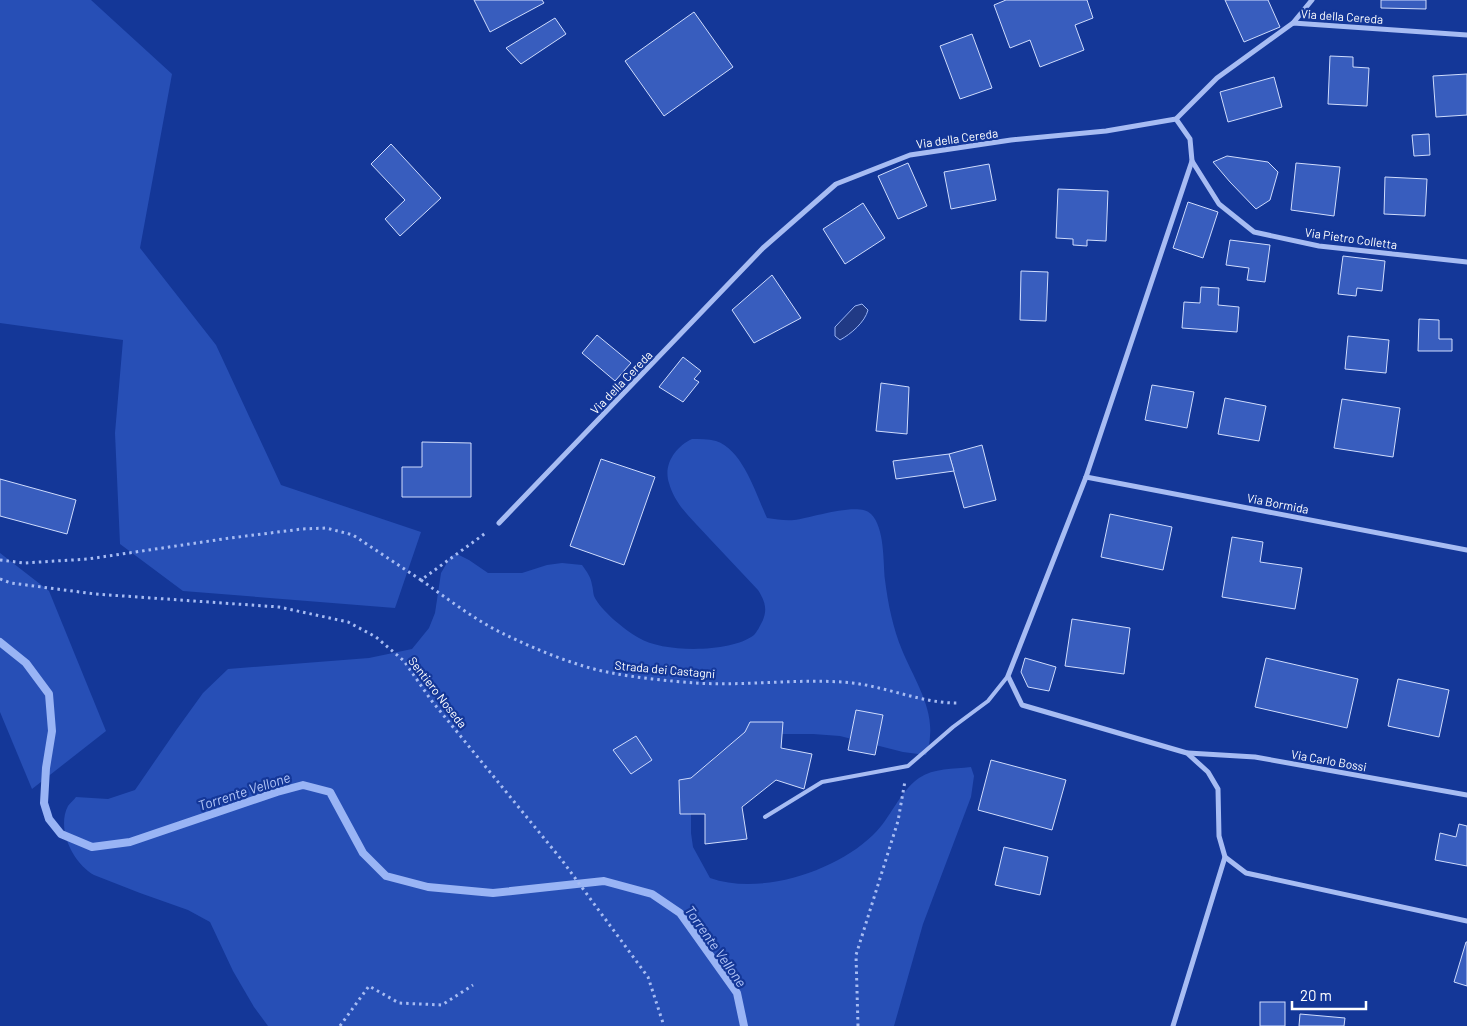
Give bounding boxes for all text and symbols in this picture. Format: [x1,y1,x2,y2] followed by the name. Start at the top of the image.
[1300,6,1384,26] street label: Via della Cereda
[915,125,999,151] street label: Via della Cereda
[1304,225,1398,251] street label: Via Pietro Colletta
[587,347,655,417] street label: Via della Cereda
[1246,490,1310,516] street label: Via Bormida
[406,654,470,730] street label: Sentiero Noseda
[614,658,716,680] street label: Strada dei Castagni
[1290,746,1368,774] street label: Via Carlo Bossi
[196,768,292,814] water label: Torrente Vellone
[682,902,750,990] water label: Torrente Vellone
[1292,978,1366,1010] scale bar
[1300,986,1332,1004] text: 20 m

